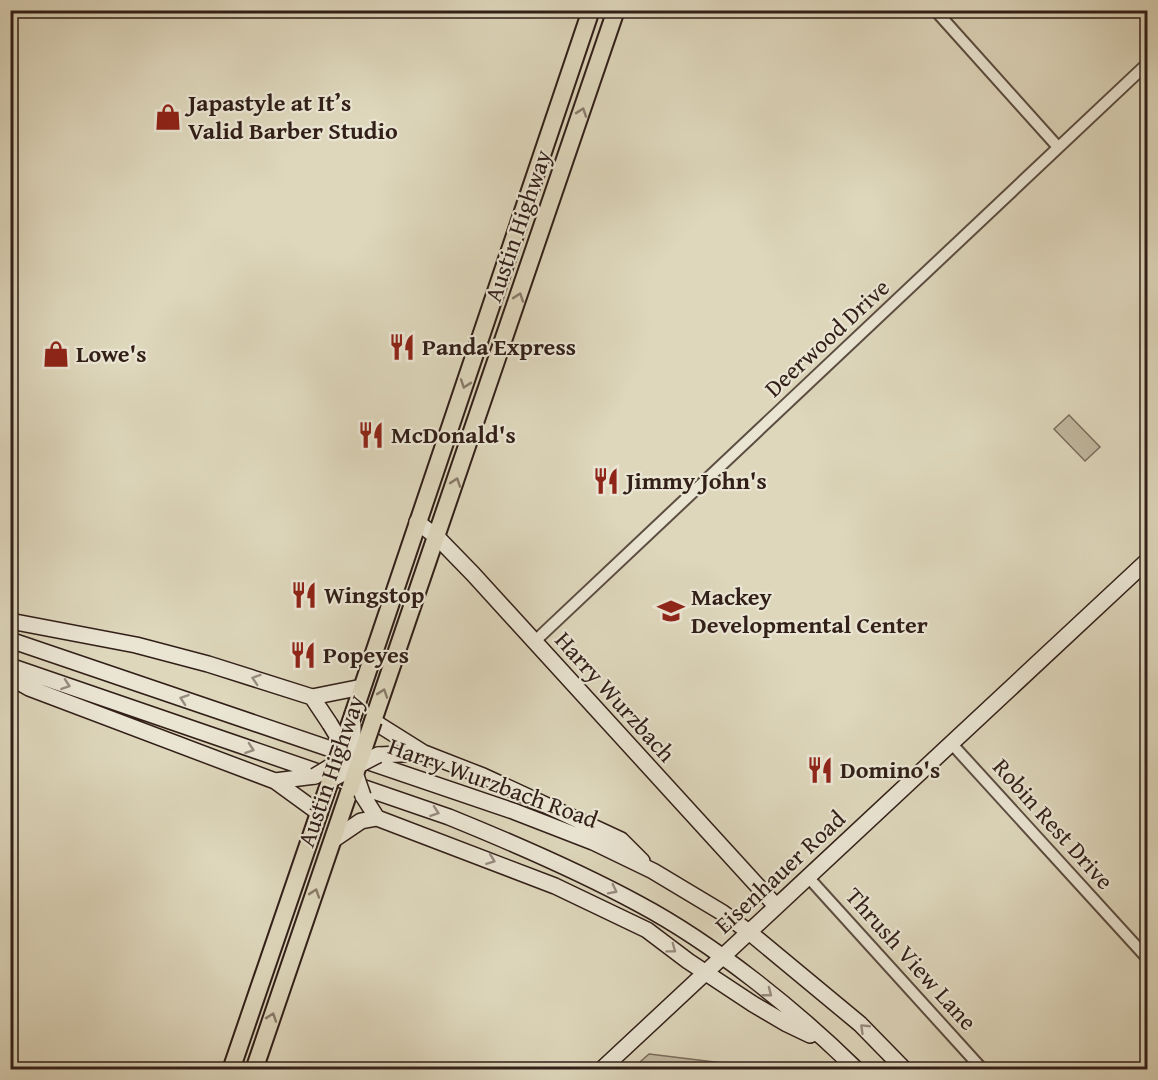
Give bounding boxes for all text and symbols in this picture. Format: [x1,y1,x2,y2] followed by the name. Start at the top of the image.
[184,85,398,148] place label: Japastyle at It’s Valid Barber Studio
[153,102,183,132] shop icon: Japastyle at It’s Valid Barber Studio
[574,108,587,118] one-way arrow
[475,145,560,307] street label: Austin Highway
[756,270,897,405] street label: Deerwood Drive
[512,292,524,303] one-way arrow
[422,329,576,364] place label: Panda Express
[387,332,417,362] restaurant icon: Panda Express
[76,336,147,371] place label: Lowe's
[41,339,71,369] shop icon: Lowe's
[459,378,472,389] one-way arrow
[391,417,516,452] place label: McDonald's
[356,420,386,450] restaurant icon: McDonald's
[622,463,767,498] place label: Jimmy John's
[591,466,621,496] restaurant icon: Jimmy John's
[449,477,462,488] one-way arrow
[324,577,425,612] place label: Wingstop
[691,579,928,642] place label: Mackey Developmental Center
[289,580,319,610] restaurant icon: Wingstop
[656,596,686,626] school or university icon: Mackey Developmental Center
[547,623,684,770] street label: Harry Wurzbach
[323,637,409,672] place label: Popeyes
[288,640,318,670] restaurant icon: Popeyes
[251,674,262,687] one-way arrow
[60,678,71,691] one-way arrow
[376,688,389,699] one-way arrow
[288,690,373,852] street label: Austin Highway
[179,694,190,707] one-way arrow
[383,728,603,837] street label: Harry Wurzbach Road
[244,741,255,754] one-way arrow
[985,750,1122,897] street label: Robin Rest Drive
[840,752,940,787] place label: Domino's
[805,755,835,785] restaurant icon: Domino's
[706,802,853,942] street label: Eisenhauer Road
[429,804,440,817] one-way arrow
[485,853,496,865] one-way arrow
[838,879,985,1038] street label: Thrush View Lane
[607,883,618,895] one-way arrow
[307,888,320,899] one-way arrow
[665,942,676,953] one-way arrow
[761,986,772,997] one-way arrow
[265,1012,277,1023] one-way arrow
[860,1025,871,1036] one-way arrow

